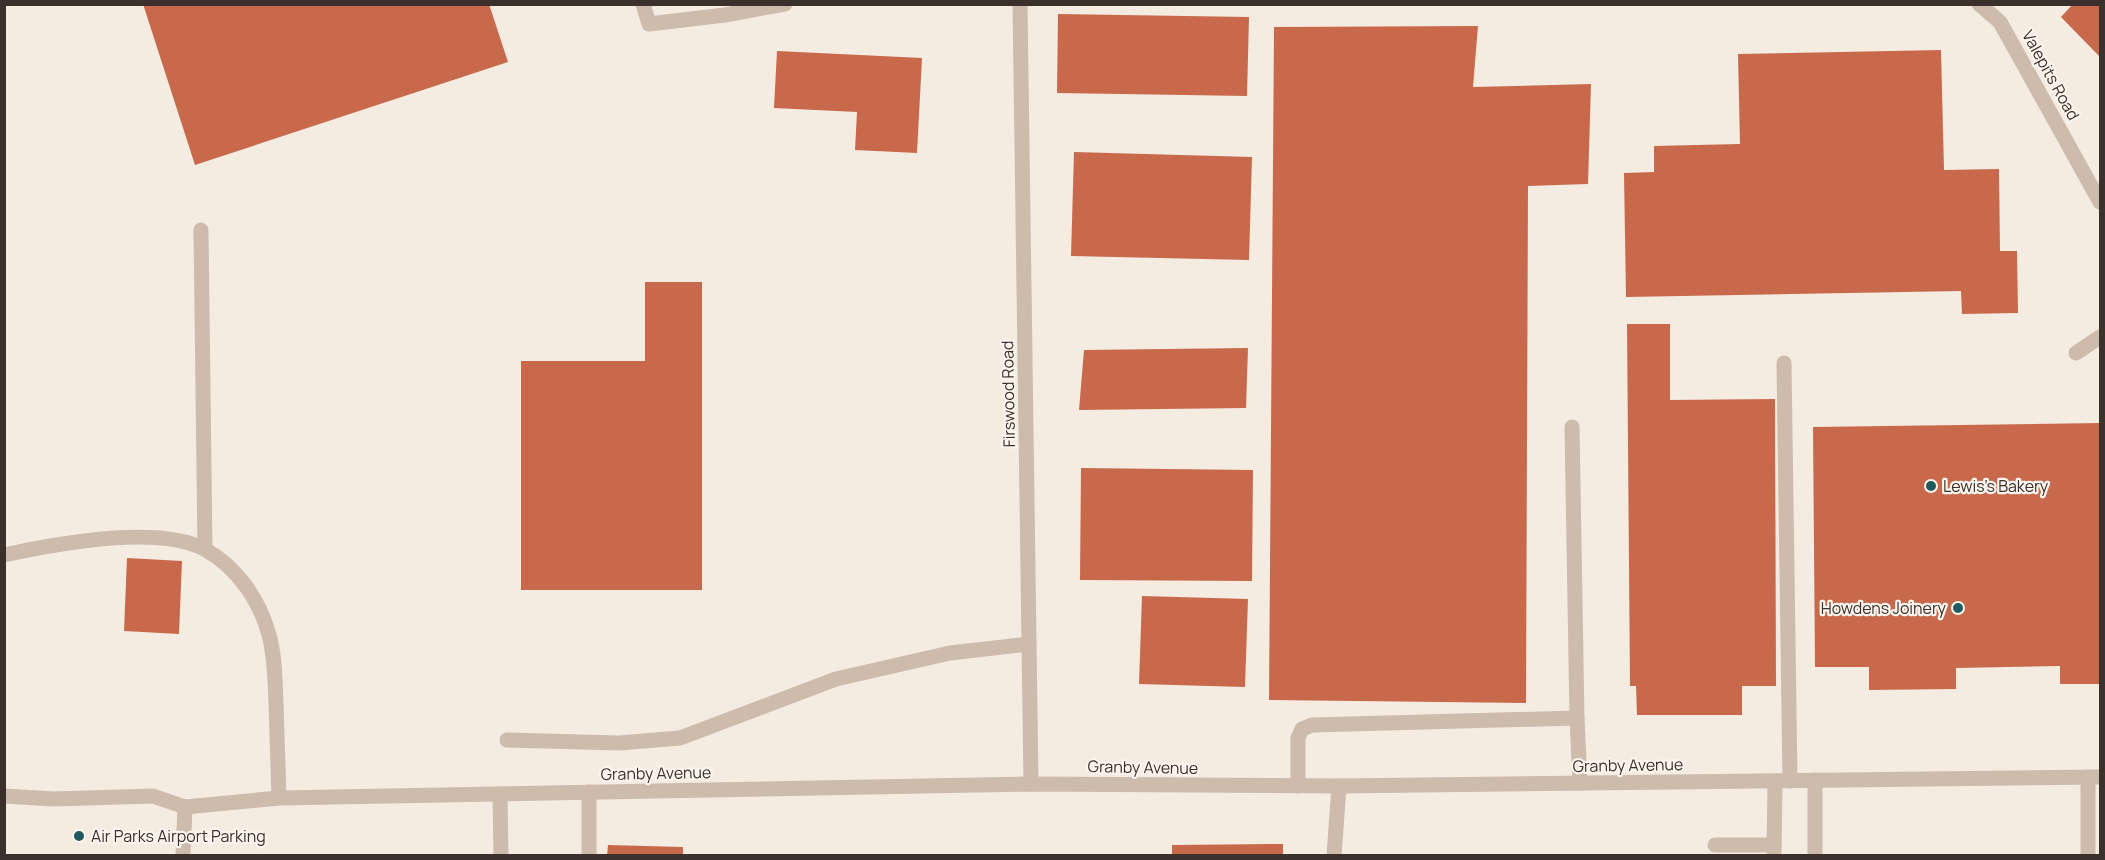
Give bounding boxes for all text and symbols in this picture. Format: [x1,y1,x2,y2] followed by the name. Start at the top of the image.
[2017,26,2085,124] street label: Valepits Road
[996,340,1020,448] street label: Firswood Road
[1943,475,2049,497] place label: Lewis's Bakery
[1924,479,1938,493] marker: Lewis's Bakery
[1821,597,1947,619] place label: Howdens Joinery
[1951,601,1965,615] marker: Howdens Joinery
[1573,753,1683,777] street label: Granby Avenue
[1088,755,1198,779] street label: Granby Avenue
[601,761,711,785] street label: Granby Avenue
[91,825,266,847] place label: Air Parks Airport Parking
[72,829,86,843] marker: Air Parks Airport Parking

